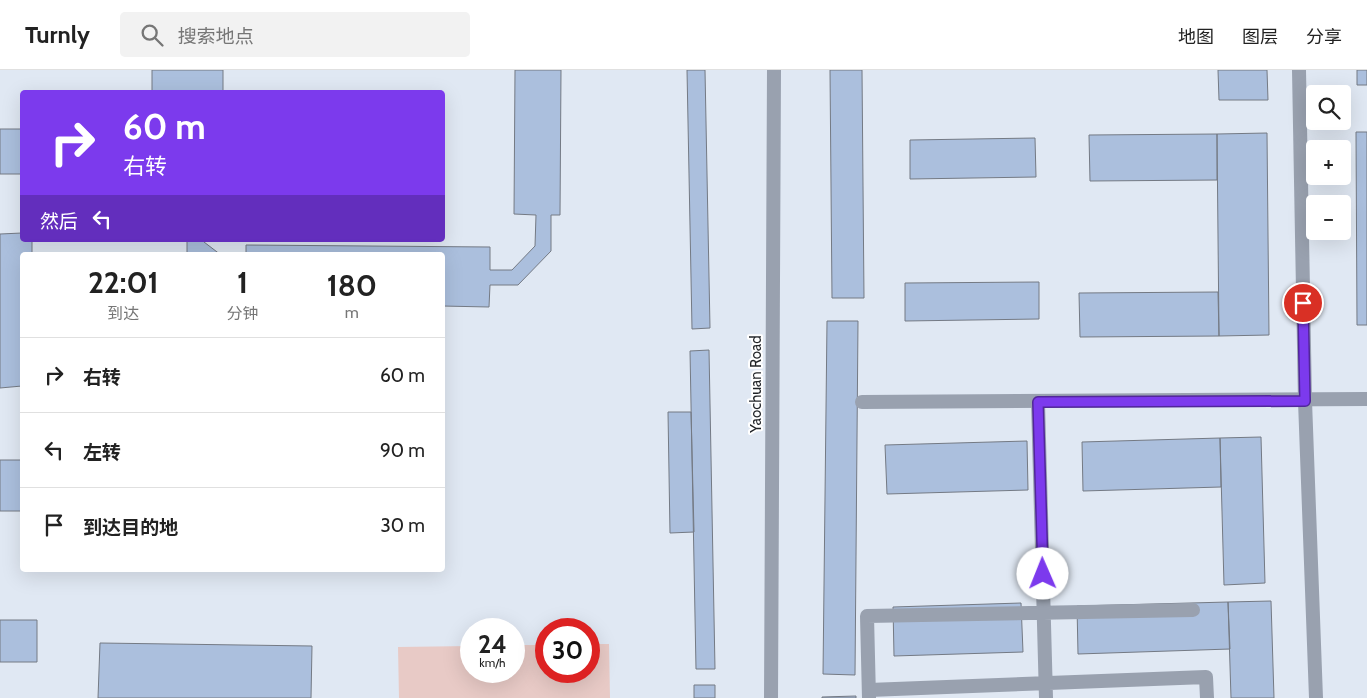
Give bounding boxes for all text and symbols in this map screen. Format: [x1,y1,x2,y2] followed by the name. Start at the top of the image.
[120,12,470,57] search box
[25,20,90,49] text: Turnly
[138,21,166,49] icon: search
[178,25,254,48] text: 搜索地点
[1178,26,1214,48] text: 地图
[1242,26,1278,48] text: 图层
[1306,26,1342,48] text: 分享
[1306,85,1351,240] map controls
[1306,85,1351,130] button: search
[123,105,206,148] text: 60 m
[40,110,105,175] icon: right
[1306,140,1351,185] button: +
[123,153,167,180] text: 右转
[1306,195,1351,240] button: −
[88,205,116,233] icon: left
[40,210,78,233] text: 然后
[88,264,159,301] text: 22:01
[237,264,248,301] text: 1
[327,267,377,304] text: 180
[1282,282,1324,324] pin
[1289,289,1317,317] icon: arrive
[345,303,359,322] text: m
[107,304,139,323] text: 到达
[227,304,259,323] text: 分钟
[747,335,765,434] street label: Yaochuan Road
[40,361,68,389] icon: right
[380,364,425,387] text: 60 m
[83,366,121,389] text: 右转
[40,436,68,464] icon: left
[380,439,425,462] text: 90 m
[83,441,121,464] text: 左转
[40,511,68,539] icon: arrive
[381,514,425,537] text: 30 m
[83,516,178,539] text: 到达目的地
[1016,547,1068,599] position arrow
[535,618,600,683] speed limit sign: 30
[478,629,507,659] text: 24
[479,655,506,670] text: km/h

